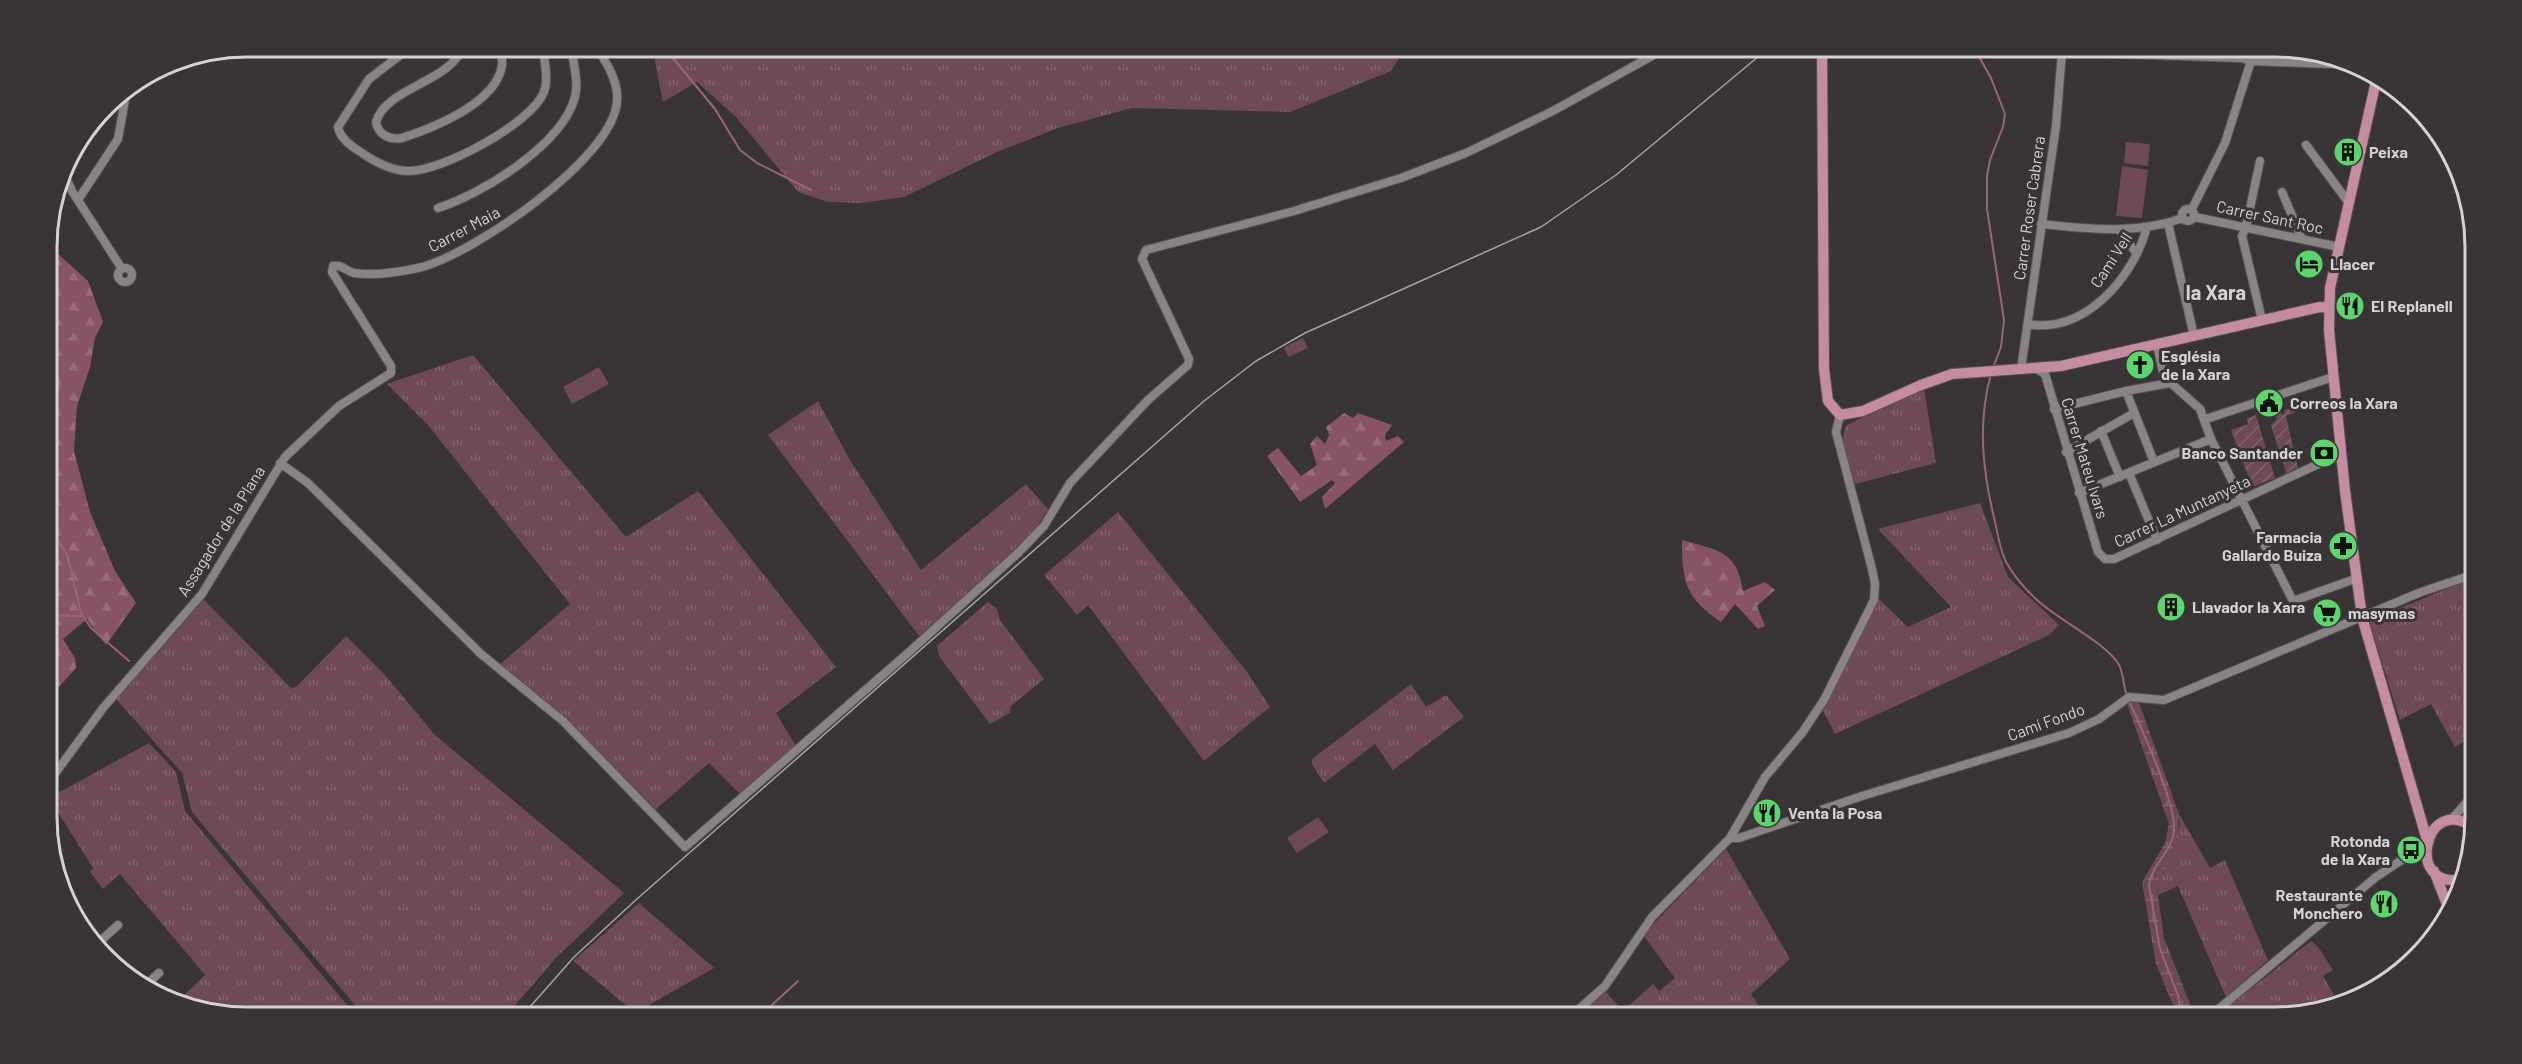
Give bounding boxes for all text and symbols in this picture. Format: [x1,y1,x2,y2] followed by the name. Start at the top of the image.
[2009,135,2048,281] street label: Carrer Roser Cabrera
[2332,136,2364,168] building icon: Peixa
[2369,142,2408,161] place label: Peixa
[2215,196,2325,237] street label: Carrer Sant Roc
[425,202,503,255] street label: Carrer Maia
[2086,228,2135,291] street label: Camí Vell
[2293,248,2325,280] hotel icon: Llacer
[2330,254,2375,273] place label: Llacer
[2186,280,2246,304] district label: la Xara
[2334,290,2366,322] restaurant icon: El Replanell
[2371,296,2453,315] place label: El Replanell
[2161,346,2230,383] place label: Església de la Xara
[2124,349,2156,381] church icon: Església de la Xara
[2253,387,2285,419] public building icon: Correos la Xara
[2290,393,2398,412] place label: Correos la Xara
[2058,395,2113,521] street label: Carrer Mateu Ivars
[2308,437,2340,469] bank icon: Banco Santander
[2182,443,2303,462] place label: Banco Santander
[173,462,268,599] street label: Assagador de la Plana
[2111,471,2253,550] street label: Carrer La Muntanyeta
[2222,527,2322,564] place label: Farmacia Gallardo Buiza
[2327,530,2359,562] pharmacy icon: Farmacia Gallardo Buiza
[2155,591,2187,623] building icon: Llavador la Xara
[2192,597,2305,616] place label: Llavador la Xara
[2311,597,2343,629] supermarket icon: masymas
[2348,603,2415,622] place label: masymas
[2005,699,2087,744] street label: Camí Fondo
[1751,797,1783,829] restaurant icon: Venta la Posa
[1788,803,1882,822] place label: Venta la Posa
[2321,831,2390,868] place label: Rotonda de la Xara
[2395,834,2427,866] bus stop icon: Rotonda de la Xara
[2275,885,2363,922] place label: Restaurante Monchero
[2368,888,2400,920] restaurant icon: Restaurante Monchero

